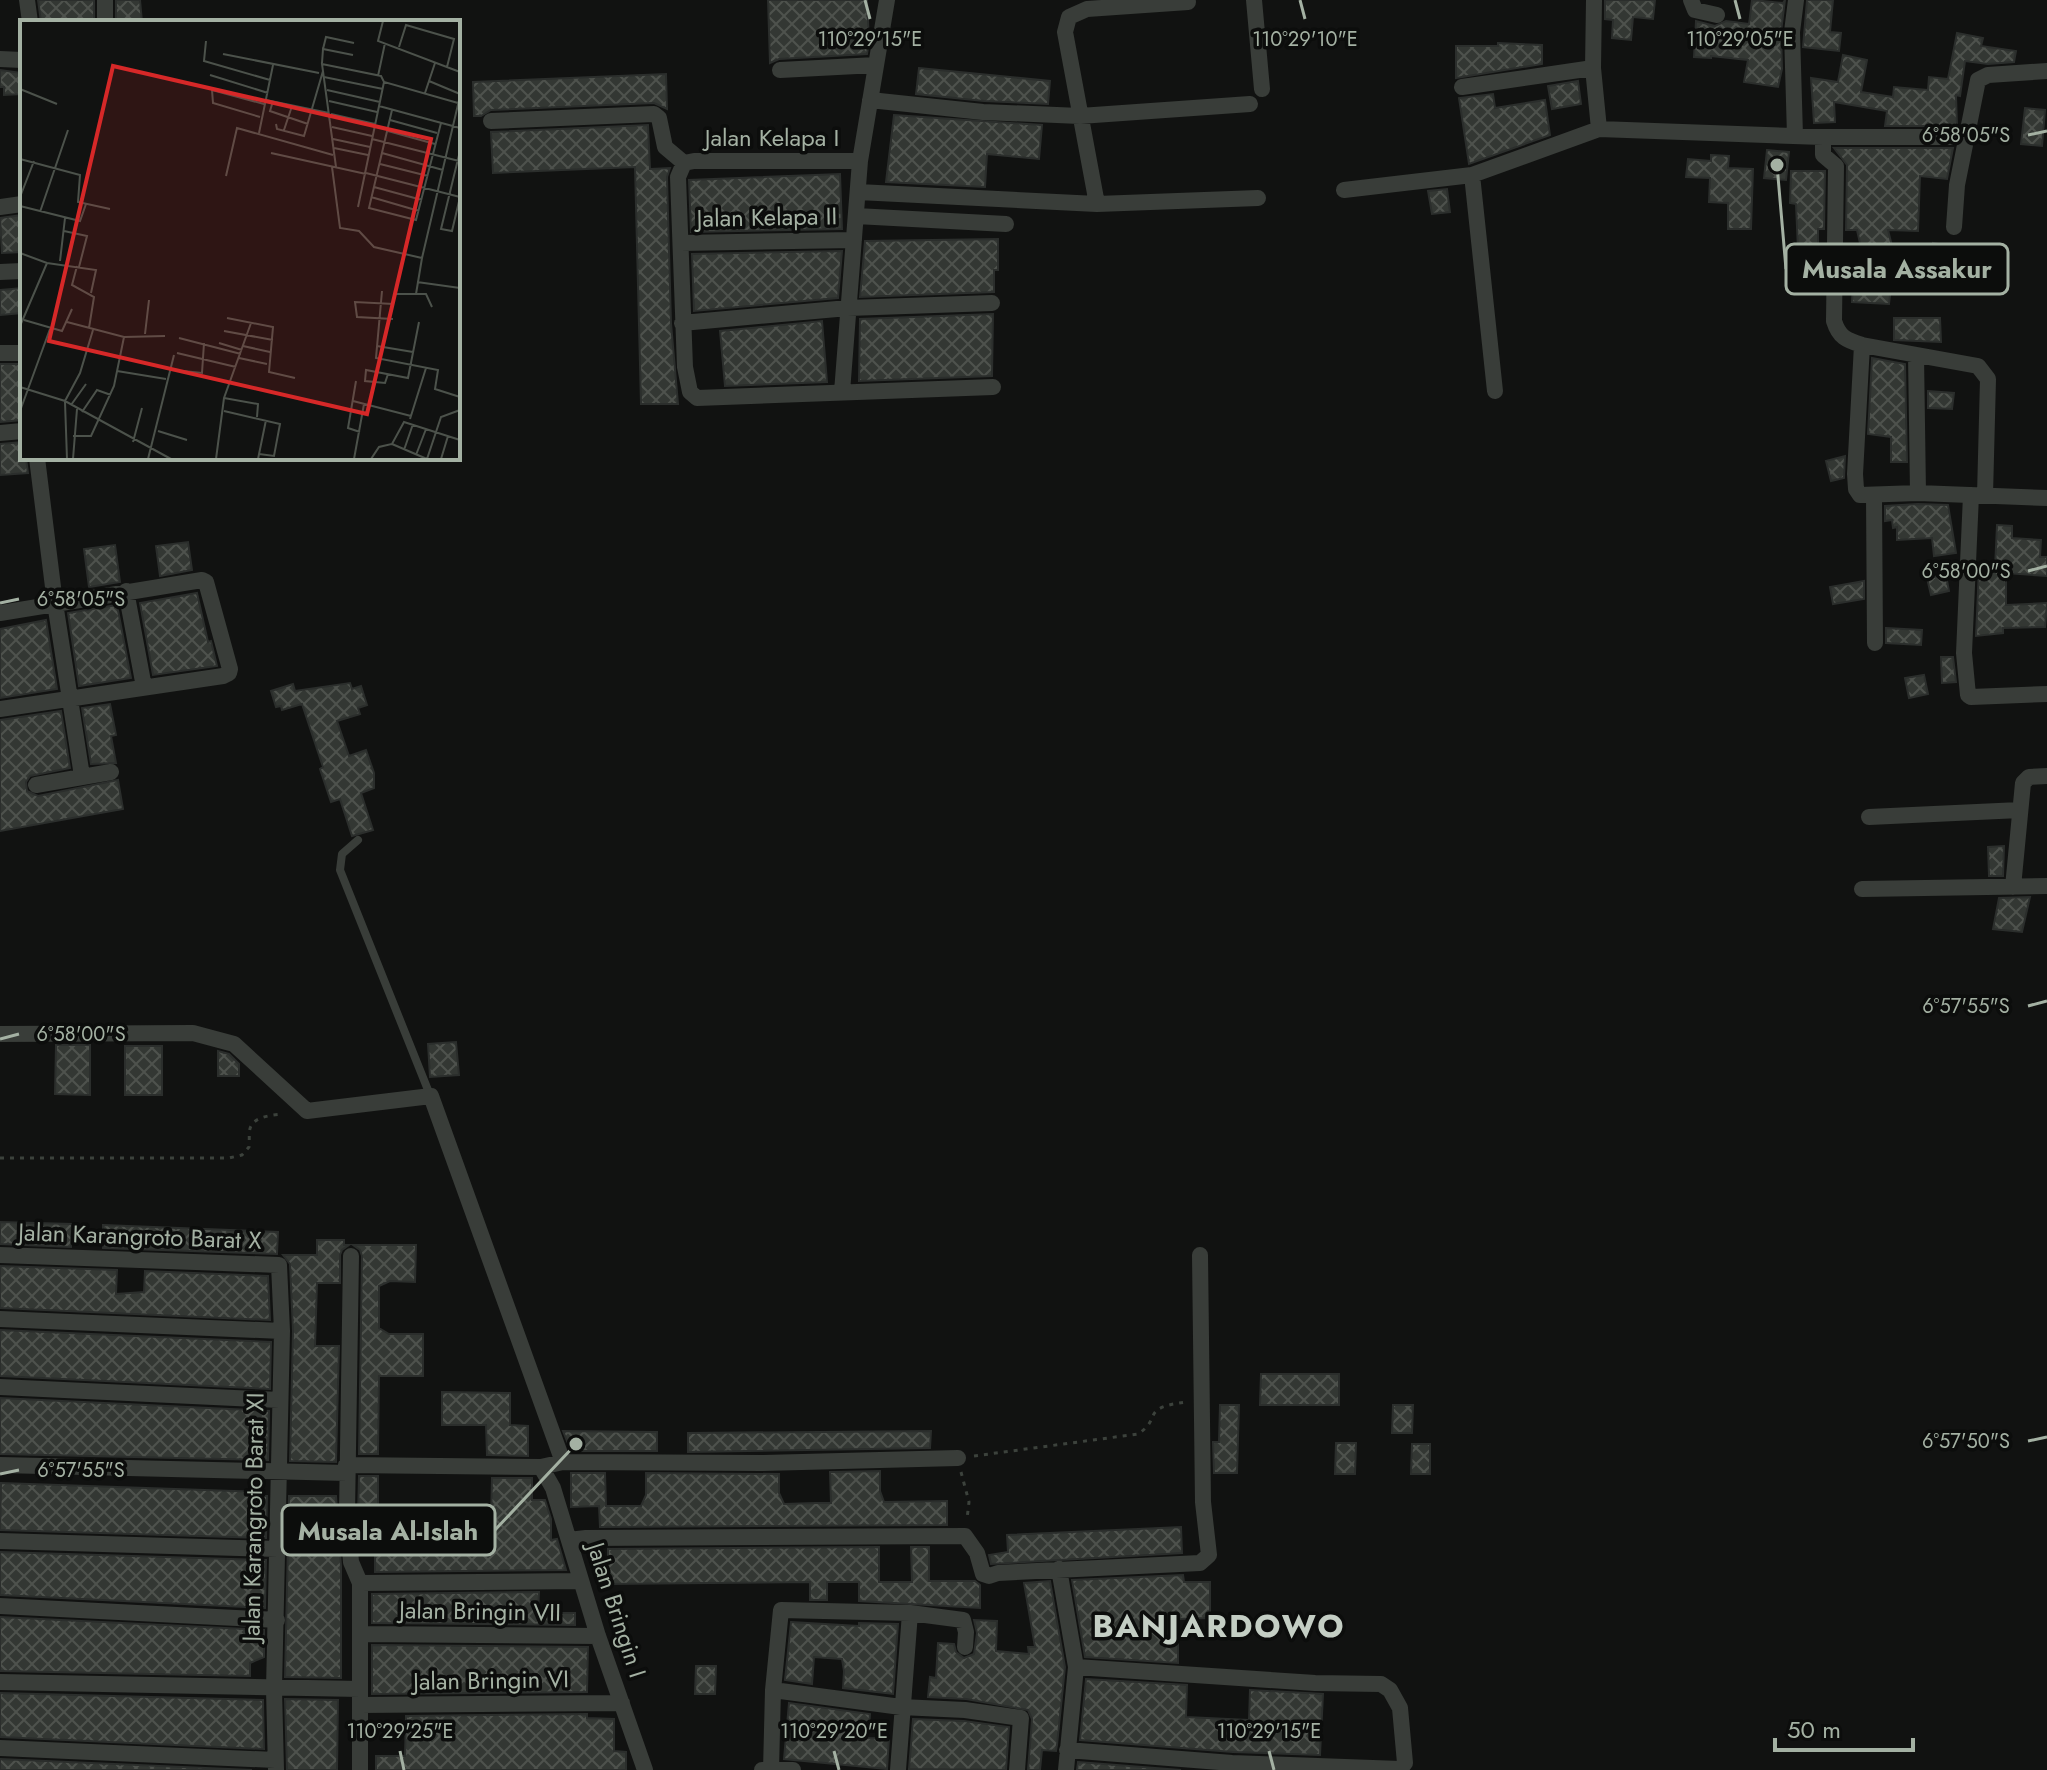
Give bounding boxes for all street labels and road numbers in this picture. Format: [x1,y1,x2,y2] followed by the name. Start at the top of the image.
[702,120,839,155] street label: Jalan Kelapa I
[693,198,838,236] street label: Jalan Kelapa II
[15,1214,263,1258] street label: Jalan Karangroto Barat X
[233,1392,273,1645] street label: Jalan Karangroto Barat XI
[578,1535,655,1682] street label: Jalan Bringin I
[396,1592,561,1630] street label: Jalan Bringin VII
[410,1661,569,1699] street label: Jalan Bringin VI

